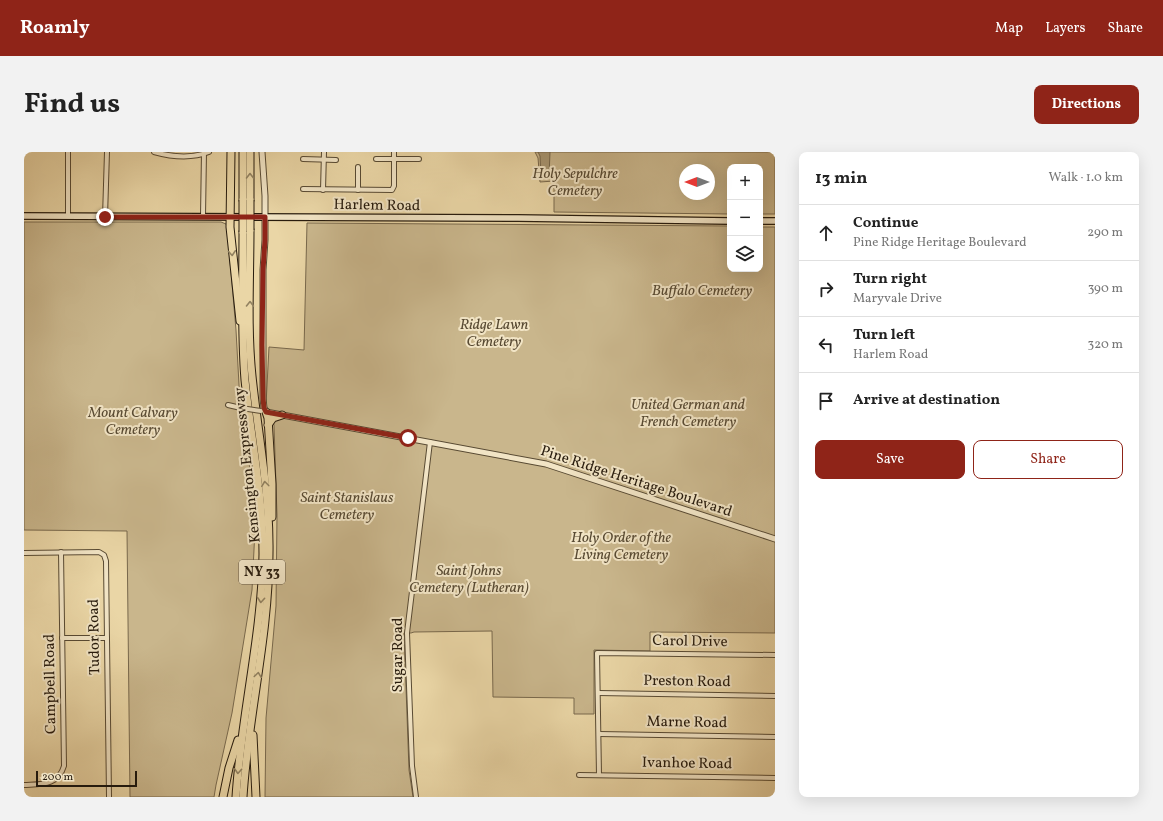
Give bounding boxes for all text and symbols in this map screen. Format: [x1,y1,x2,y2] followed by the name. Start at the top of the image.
[20,15,90,41] text: Roamly
[995,19,1023,38] text: Map
[1045,19,1085,38] text: Layers
[1107,19,1143,38] text: Share
[24,85,120,124] text: Find us
[1034,85,1139,124] button: Directions
[532,164,618,202] park label: Holy Sepulchre Cemetery
[679,164,715,200] north arrow
[727,164,763,272] map controls
[727,164,763,200] button: +
[815,167,868,190] text: 13 min
[1049,169,1123,187] text: Walk · 1.0 km
[246,173,254,179] one-way arrow
[333,195,421,217] street label: Harlem Road
[727,200,763,236] button: −
[96,208,114,226] route end
[853,213,918,234] text: Continue
[815,222,837,244] icon: ahead
[1087,224,1123,242] text: 290 m
[853,234,1027,252] text: Pine Ridge Heritage Boulevard
[727,236,763,272] button: layers
[228,250,237,256] one-way arrow
[853,269,927,290] text: Turn right
[815,278,837,300] icon: right
[1088,280,1123,298] text: 390 m
[652,281,752,302] park label: Buffalo Cemetery
[853,290,942,308] text: Maryvale Drive
[246,301,254,307] one-way arrow
[460,315,529,353] park label: Ridge Lawn Cemetery
[853,325,915,346] text: Turn left
[815,334,837,356] icon: left
[1088,336,1123,354] text: 320 m
[853,346,928,364] text: Harlem Road
[229,386,267,544] street label: Kensington Expressway
[815,390,837,412] icon: arrive
[853,390,1000,411] text: Arrive at destination
[631,395,745,433] park label: United German and French Cemetery
[87,403,178,441] park label: Mount Calvary Cemetery
[399,429,417,447] route start
[815,440,965,479] button: Save
[973,440,1123,479] button: Share
[537,441,735,523] street label: Pine Ridge Heritage Boulevard
[261,481,270,487] one-way arrow
[301,488,394,526] park label: Saint Stanislaus Cemetery
[571,528,672,566] park label: Holy Order of the Living Cemetery
[239,560,285,584] road number: NY 33
[409,561,529,599] park label: Saint Johns Cemetery (Lutheran)
[256,597,265,603] one-way arrow
[84,599,106,675] street label: Tudor Road
[388,617,409,693] street label: Sugar Road
[652,631,728,653] street label: Carol Drive
[40,634,62,734] street label: Campbell Road
[643,671,731,693] street label: Preston Road
[253,672,262,679] one-way arrow
[646,712,728,734] street label: Marne Road
[642,753,732,775] street label: Ivanhoe Road
[233,768,242,774] one-way arrow
[36,769,137,788] scale bar
[42,770,73,785] text: 200 m

